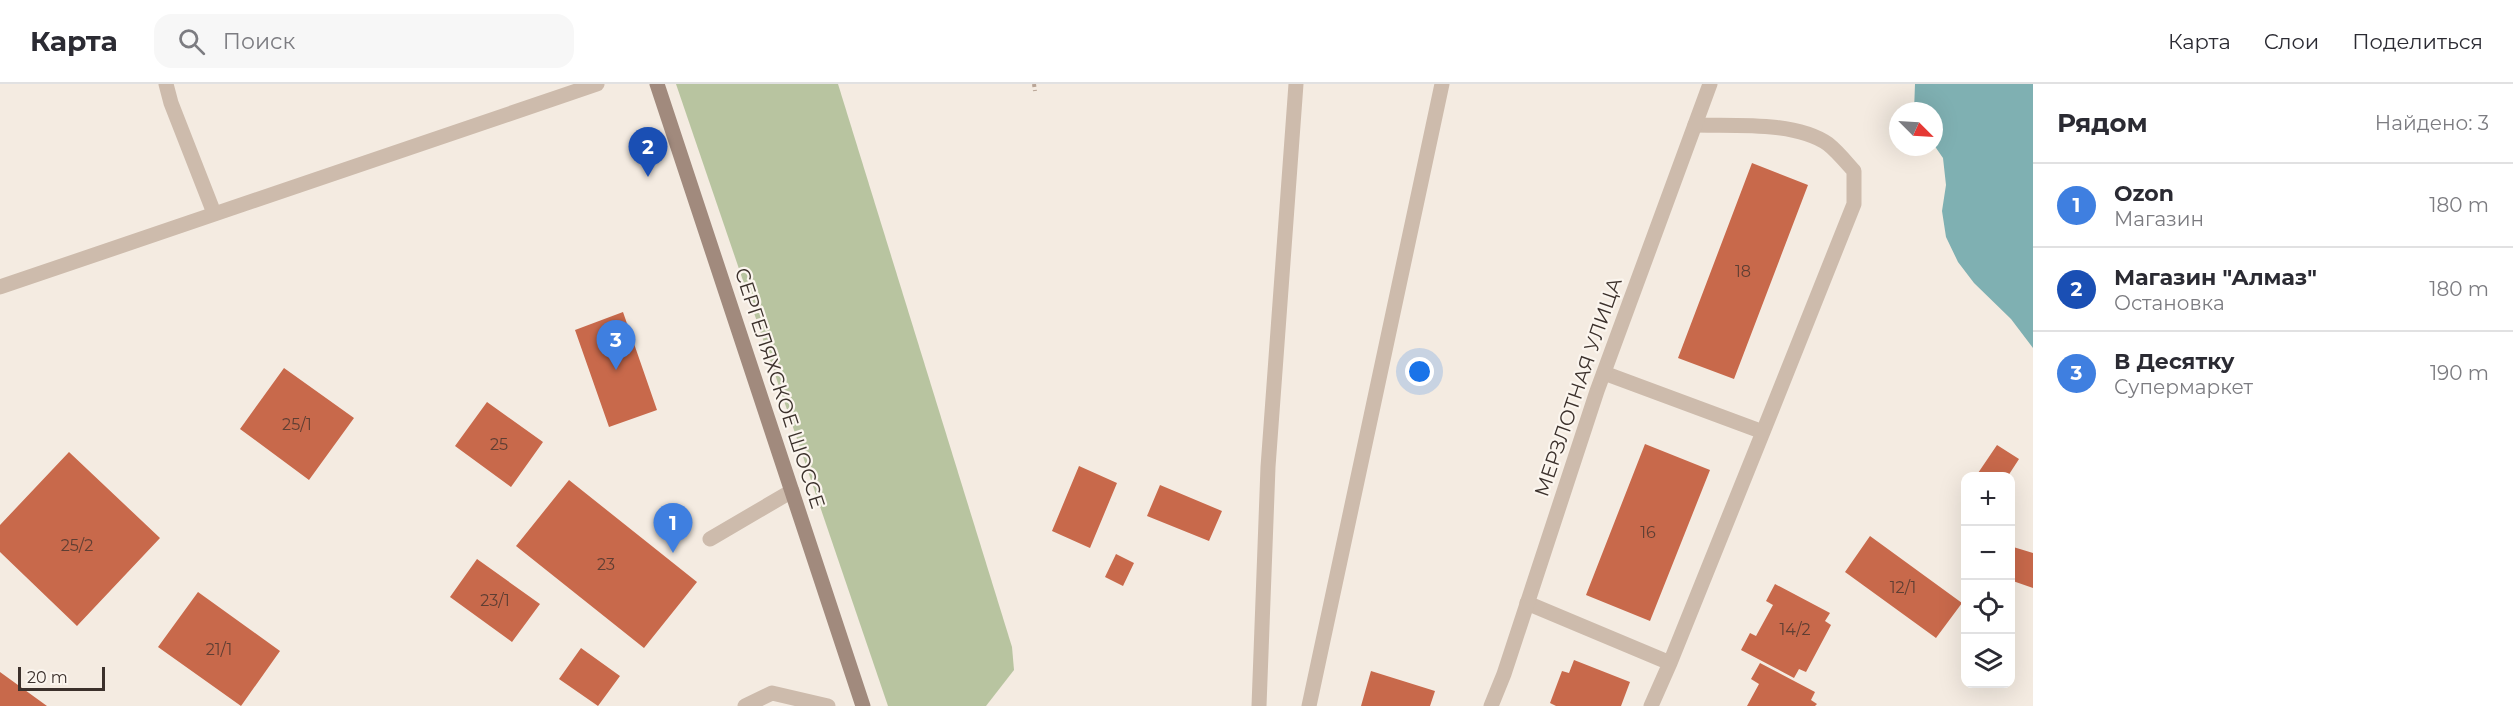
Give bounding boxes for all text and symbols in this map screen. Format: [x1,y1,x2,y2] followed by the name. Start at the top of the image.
[154,14,574,68] search box
[30,24,118,58] text: Карта
[175,25,208,58] icon: search
[223,28,295,55] text: Поиск
[2168,29,2231,54] text: Карта
[2264,29,2319,54] text: Слои
[2352,29,2483,54] text: Поделиться
[1889,102,1943,156] north arrow
[2057,107,2148,139] text: Рядом
[2375,111,2489,135] text: Найдено: 3
[628,128,668,177] pin: 2
[2114,180,2174,207] text: Ozon
[2073,193,2080,217] text: 1
[2429,193,2489,217] text: 180 m
[2114,207,2204,231] text: Магазин
[1735,262,1751,281] house number: 18
[2114,264,2317,291] text: Магазин "Алмаз"
[730,265,830,511] street label: СЕРГЕЛЯХСКОЕ ШОССЕ
[1529,274,1627,500] street label: МЕРЗЛОТНАЯ УЛИЦА
[2071,277,2082,301] text: 2
[2429,277,2489,301] text: 180 m
[2114,291,2225,315] text: Остановка
[596,320,636,370] pin: 3
[2114,348,2234,375] text: В Десятку
[1405,357,1434,386] your location
[2071,361,2082,385] text: 3
[2430,361,2489,385] text: 190 m
[2114,375,2253,399] text: Супермаркет
[282,415,312,434] house number: 25/1
[490,435,508,454] house number: 25
[1961,472,2015,688] map controls
[1961,472,2015,526] button: +
[654,504,692,553] pin: 1
[1640,523,1656,542] house number: 16
[1961,526,2015,580] button: −
[61,536,93,555] house number: 25/2
[597,555,615,574] house number: 23
[1890,578,1916,597] house number: 12/1
[1961,580,2015,634] button: locate
[480,591,510,610] house number: 23/1
[1779,620,1811,639] house number: 14/2
[1961,634,2015,688] button: layers
[206,640,232,659] house number: 21/1
[18,664,105,692] scale bar
[27,668,68,687] text: 20 m

